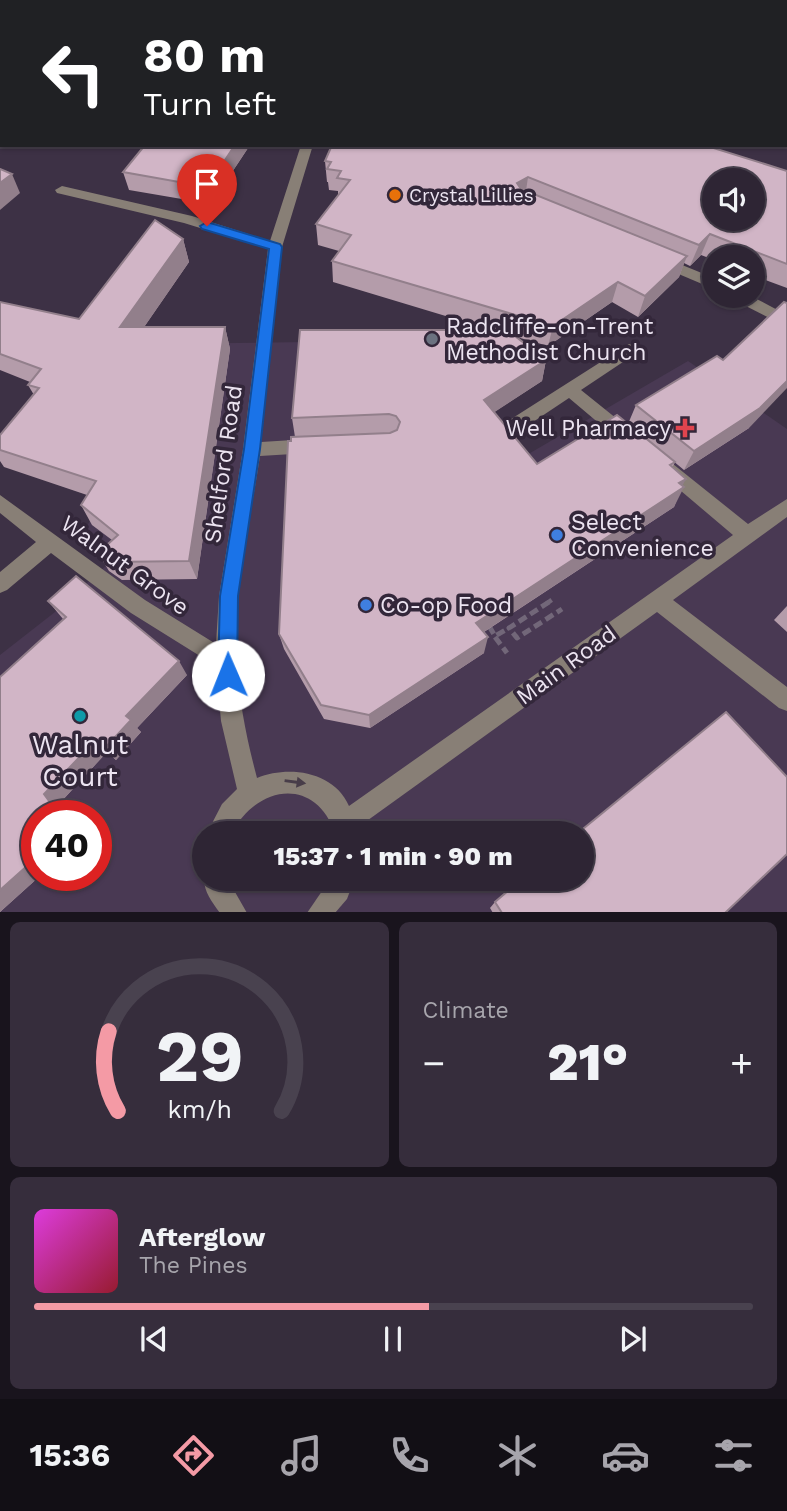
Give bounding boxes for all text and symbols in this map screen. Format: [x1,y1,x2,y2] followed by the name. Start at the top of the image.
[143,26,265,84] text: 80 m
[28,28,119,119] icon: left
[143,85,276,123] text: Turn left
[177,154,237,226] pin
[188,165,226,203] icon: arrive
[702,168,765,308] map controls
[702,168,765,231] button: sound
[409,184,534,207] place label: Crystal Lillies
[387,187,403,203] marker: Crystal Lillies
[702,245,765,308] button: layers
[446,313,654,366] place label: Radcliffe-on-Trent Methodist Church
[424,331,440,347] marker: Radcliffe-on-Trent Methodist Church
[199,383,248,545] street label: Shelford Road
[505,415,671,442] place label: Well Pharmacy
[677,420,693,436] marker: Well Pharmacy
[571,509,714,562] place label: Select Convenience
[55,510,194,621] street label: Walnut Grove
[549,527,565,543] marker: Select Convenience
[380,592,512,619] place label: Co-op Food
[358,597,374,613] marker: Co-op Food
[511,620,622,711] street label: Main Road
[191,638,265,712] position arrow
[72,708,88,724] marker: Walnut Court
[32,728,129,793] place label: Walnut Court
[284,777,306,788] one-way arrow
[21,800,112,891] speed limit sign: 40
[273,841,513,871] text: 15:37 · 1 min · 90 m
[423,997,509,1024] text: Climate
[155,1013,243,1099] text: 29
[547,1032,628,1093] text: 21°
[423,1041,445,1085] text: −
[730,1041,753,1085] text: +
[167,1094,231,1123] text: km/h
[139,1222,265,1252] text: Afterglow
[139,1252,248,1279] text: The Pines
[135,1320,173,1358] icon: previous
[374,1320,412,1358] icon: pause
[614,1320,652,1358] icon: next
[169,1431,218,1480] icon: directions
[277,1431,326,1480] icon: music
[385,1431,434,1480] icon: phone
[493,1431,542,1480] icon: climate
[601,1431,650,1480] icon: car
[709,1431,758,1480] icon: filters
[29,1436,110,1474] text: 15:36

